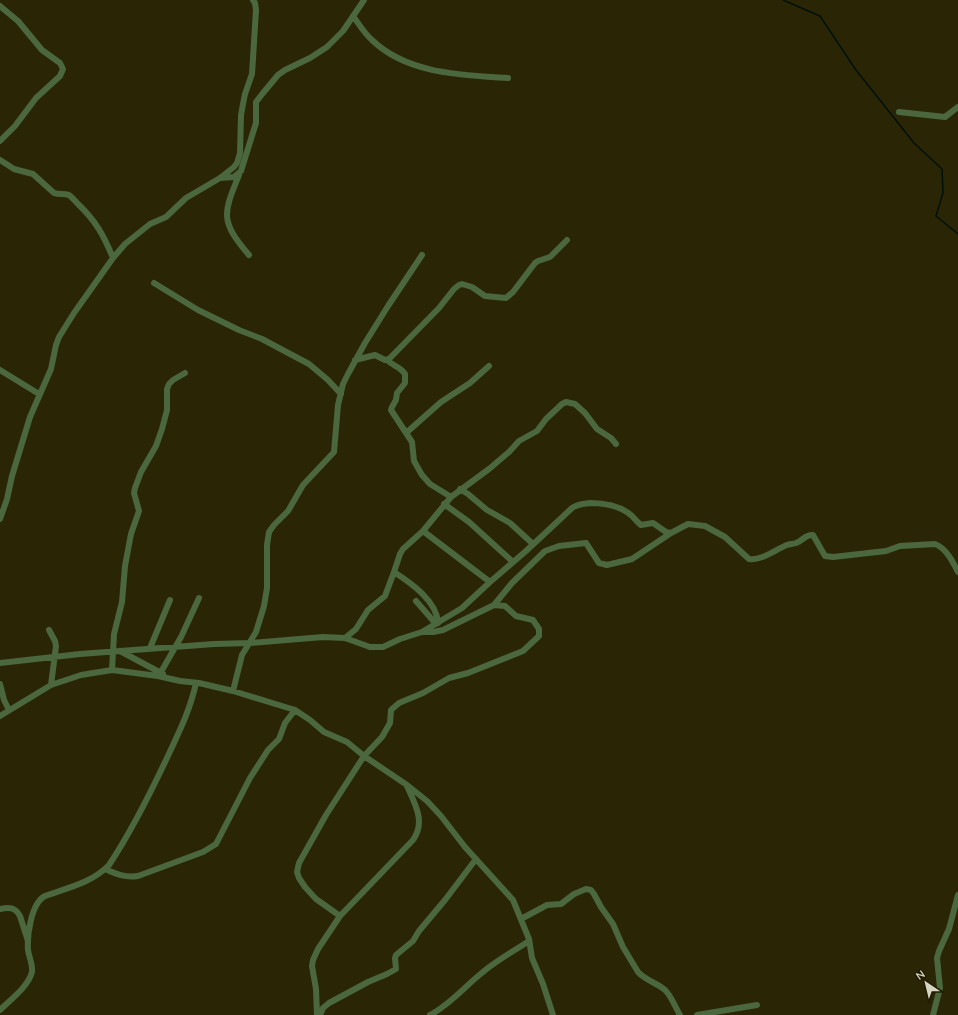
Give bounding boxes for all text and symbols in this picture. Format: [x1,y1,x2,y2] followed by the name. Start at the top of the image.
[906,963,946,1003] north arrow
[913,967,928,983] text: N

